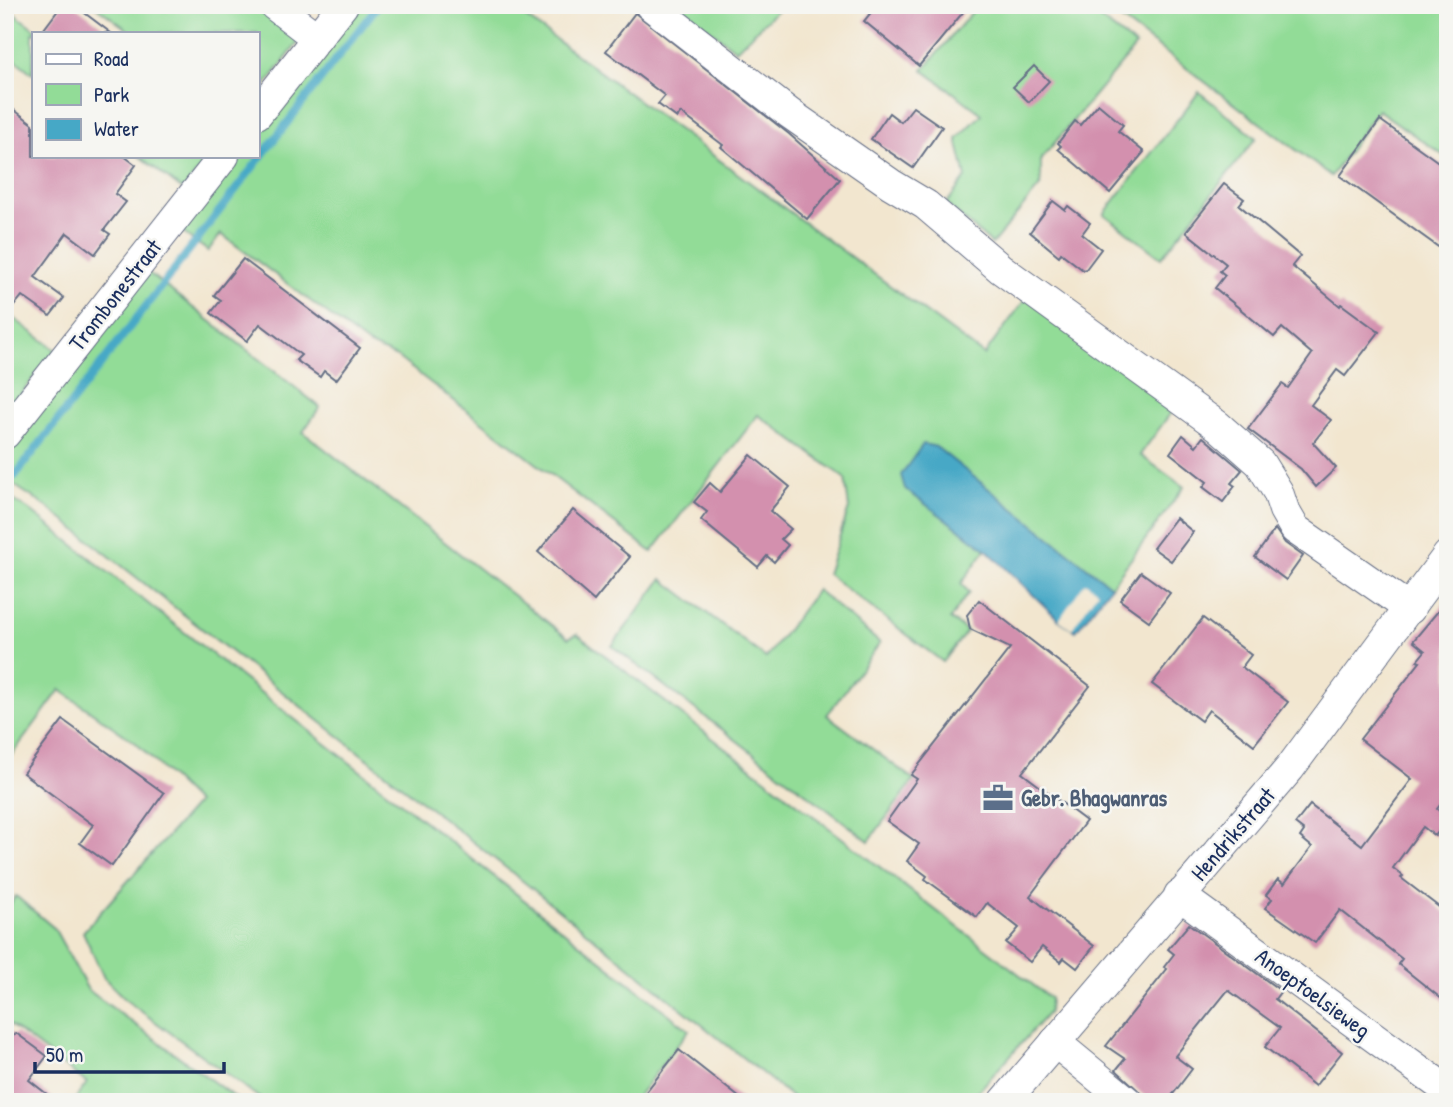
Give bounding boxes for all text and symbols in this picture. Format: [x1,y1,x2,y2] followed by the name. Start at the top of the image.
[32,32,259,158] legend
[94,44,128,73] text: Road
[94,80,129,109] text: Park
[94,114,139,143] text: Water
[61,231,169,357] street label: Trombonestraat
[1183,780,1283,887] street label: Hendrikstraat
[981,781,1015,815] office icon: Gebr. Bhagwanras
[1021,782,1167,814] place label: Gebr. Bhagwanras
[1249,940,1377,1045] street label: Anoeptoelsieweg
[35,1030,224,1074] scale bar
[46,1040,83,1069] text: 50 m

